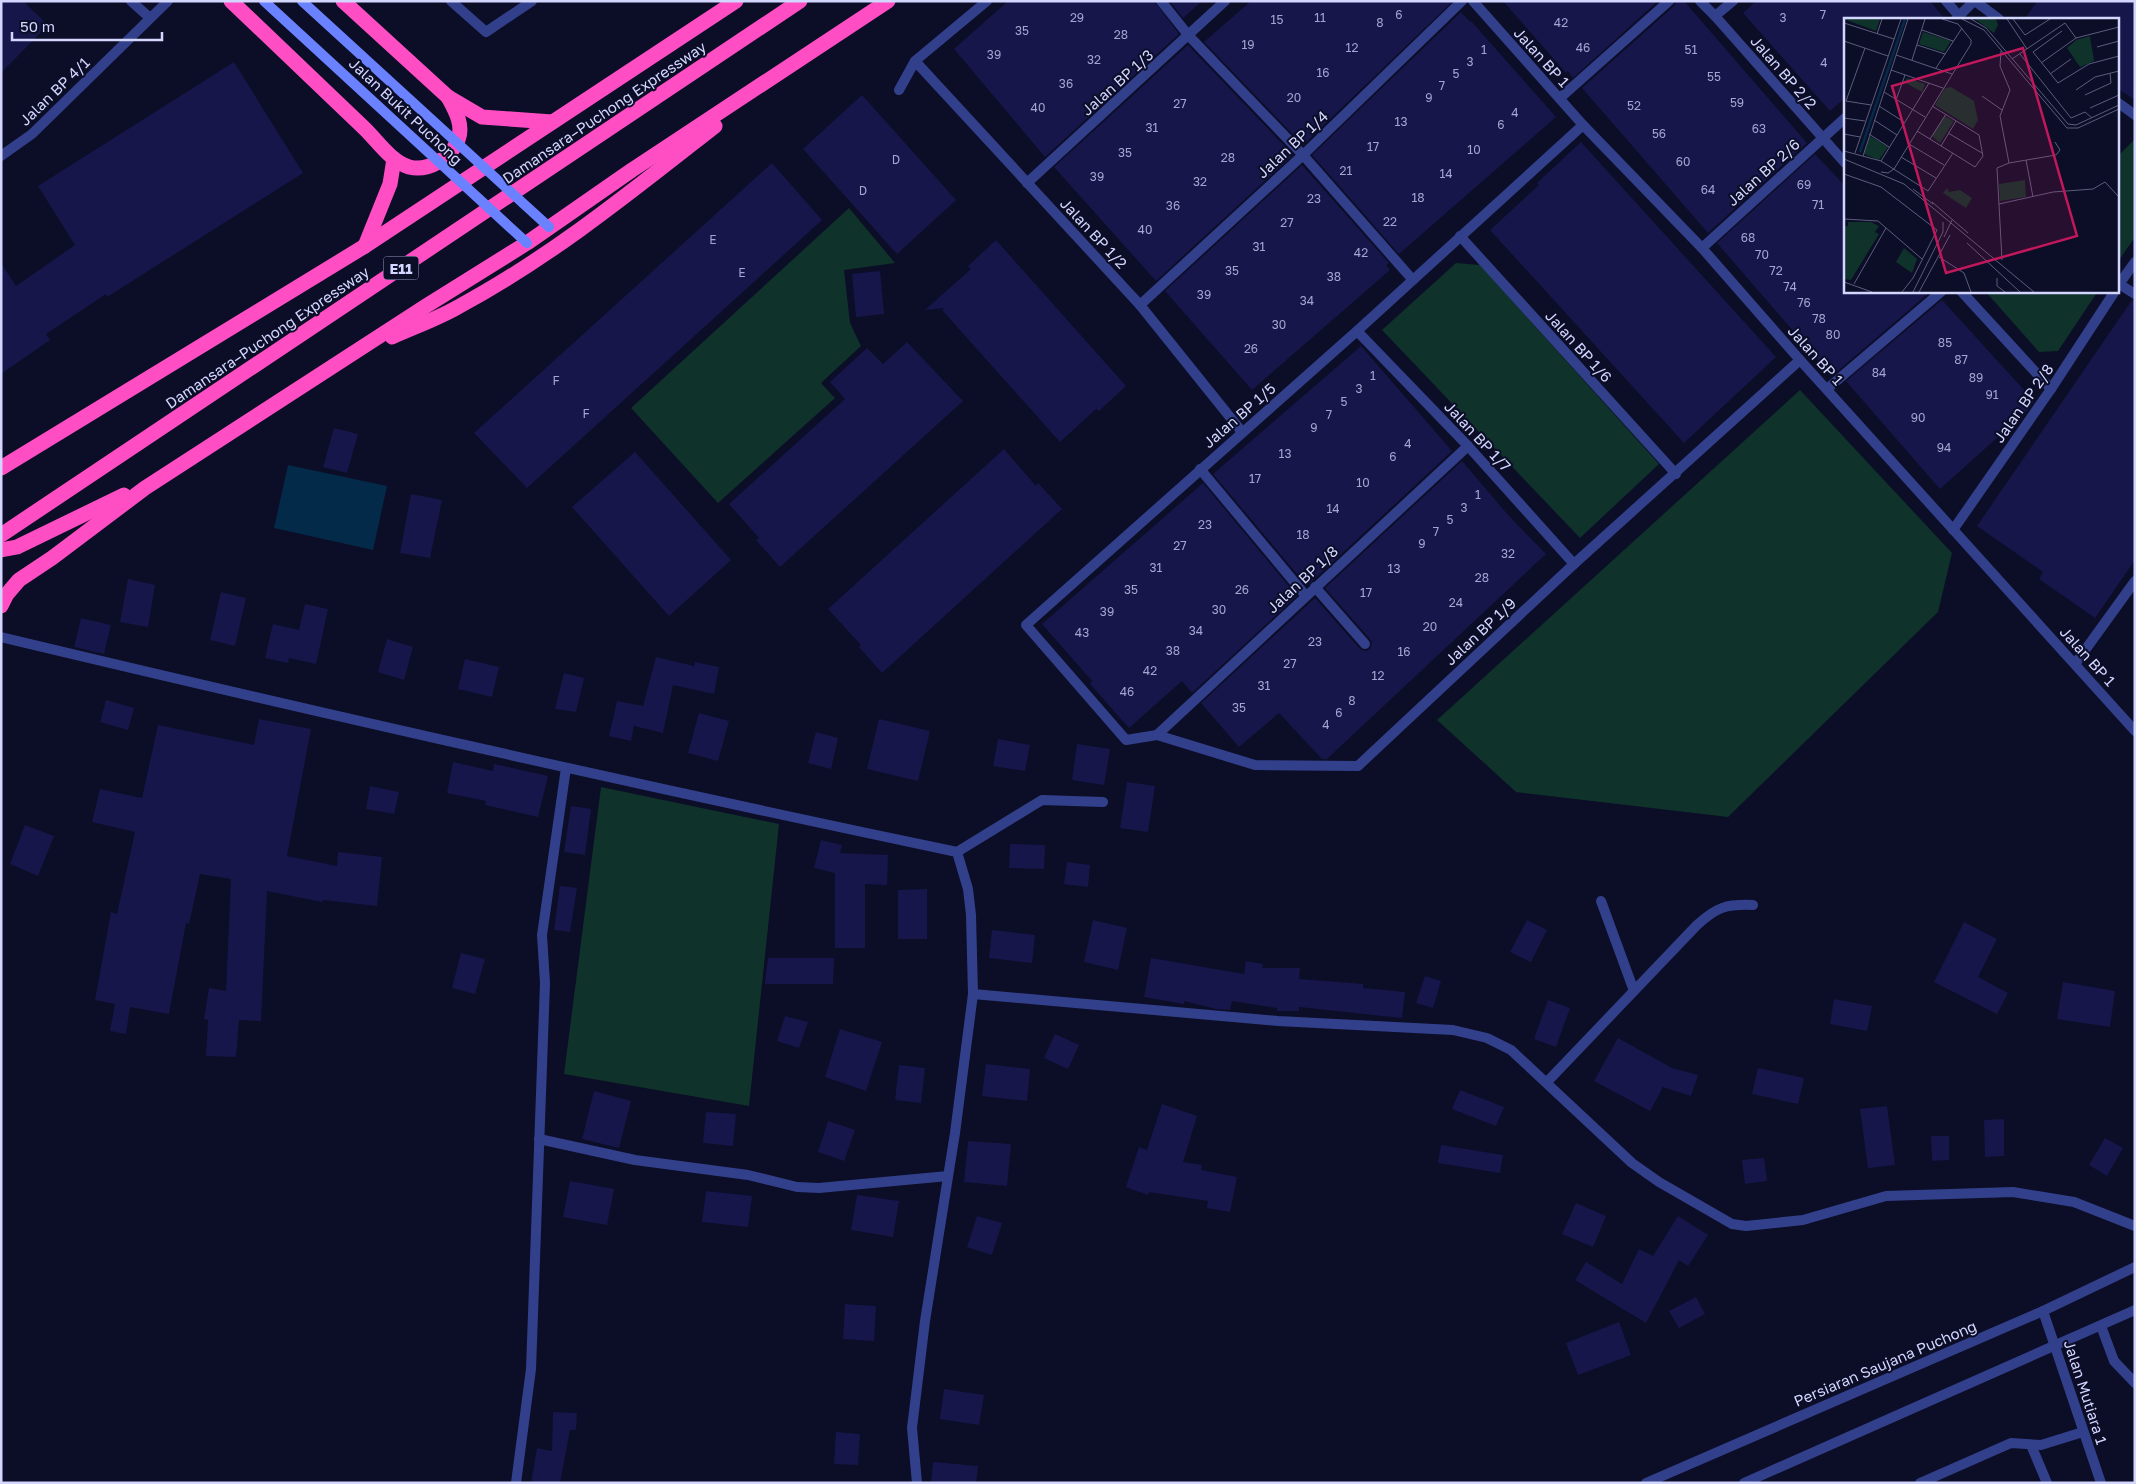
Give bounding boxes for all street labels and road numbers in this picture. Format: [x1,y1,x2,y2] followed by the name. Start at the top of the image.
[1511,23,1573,91] street label: Jalan BP 1
[1747,32,1821,112] street label: Jalan BP 2/2
[499,37,710,187] street label: Damansara–Puchong Expressway
[1078,45,1156,119] street label: Jalan BP 1/3
[15,53,93,129] street label: Jalan BP 4/1
[346,54,466,168] street label: Jalan Bukit Puchong
[1253,107,1331,181] street label: Jalan BP 1/4
[1723,135,1803,209] street label: Jalan BP 2/6
[1057,194,1131,272] street label: Jalan BP 1/2
[384,256,418,280] road number: E11
[162,262,373,412] street label: Damansara–Puchong Expressway
[1542,306,1616,386] street label: Jalan BP 1/6
[1785,321,1847,389] street label: Jalan BP 1
[1989,360,2057,446] street label: Jalan BP 2/8
[1199,379,1279,451] street label: Jalan BP 1/5
[1441,397,1515,475] street label: Jalan BP 1/7
[1263,542,1341,616] street label: Jalan BP 1/8
[1441,594,1519,668] street label: Jalan BP 1/9
[2057,622,2119,690] street label: Jalan BP 1
[1791,1316,1979,1410] street label: Persiaran Saujana Puchong
[2061,1338,2111,1446] street label: Jalan Mutiara 1

